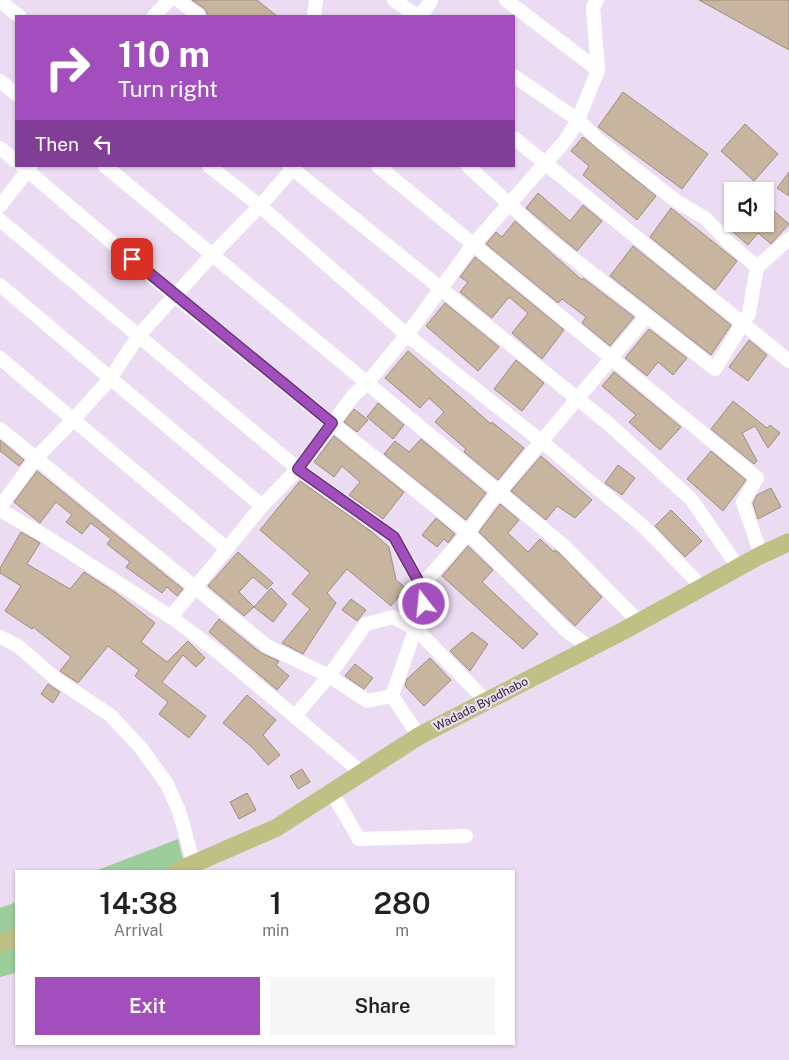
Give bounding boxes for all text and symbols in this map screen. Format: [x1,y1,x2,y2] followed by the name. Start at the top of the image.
[118,34,210,75] text: 110 m
[35,35,100,100] icon: right
[118,76,218,102] text: Turn right
[89,130,117,158] icon: left
[35,133,79,155] text: Then
[724,182,774,232] map controls
[724,182,774,232] button: sound
[111,238,153,280] pin
[118,245,146,273] icon: arrive
[397,577,449,629] position arrow
[432,674,531,734] street label: Wadada Byadhabo
[99,885,178,921] text: 14:38
[269,885,282,921] text: 1
[374,885,431,921] text: 280
[114,921,163,940] text: Arrival
[262,921,289,940] text: min
[395,921,409,940] text: m
[35,977,260,1035] button: Exit
[270,977,495,1035] button: Share

